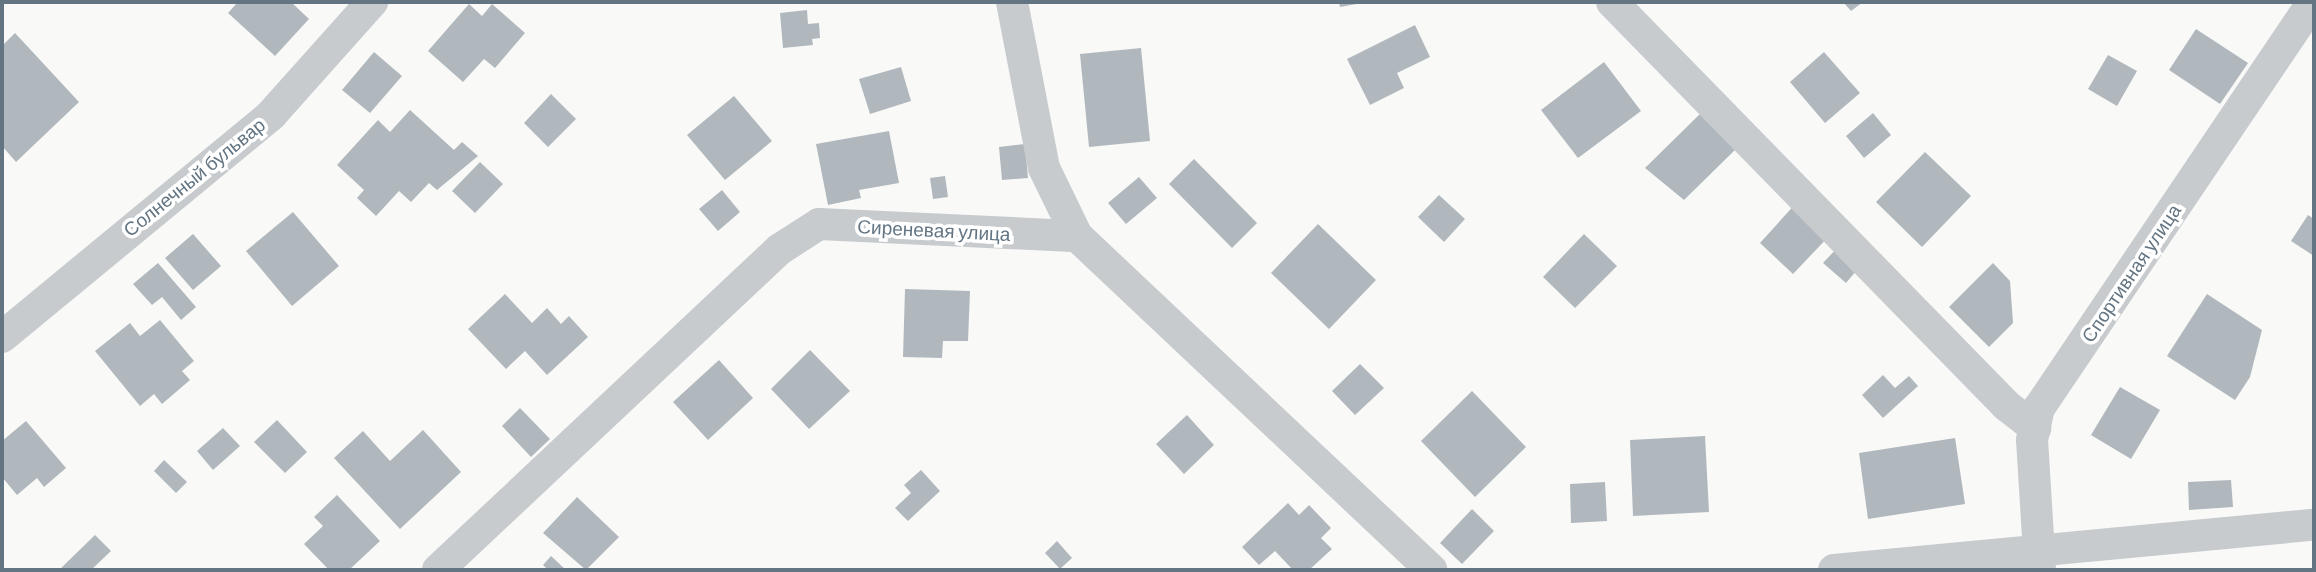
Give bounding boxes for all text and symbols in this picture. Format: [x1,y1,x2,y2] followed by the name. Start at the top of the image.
[119,113,269,241] street label: Солнечный бульвар
[2076,200,2186,346] street label: Спортивная улица
[857,215,1011,245] street label: Сиреневая улица

